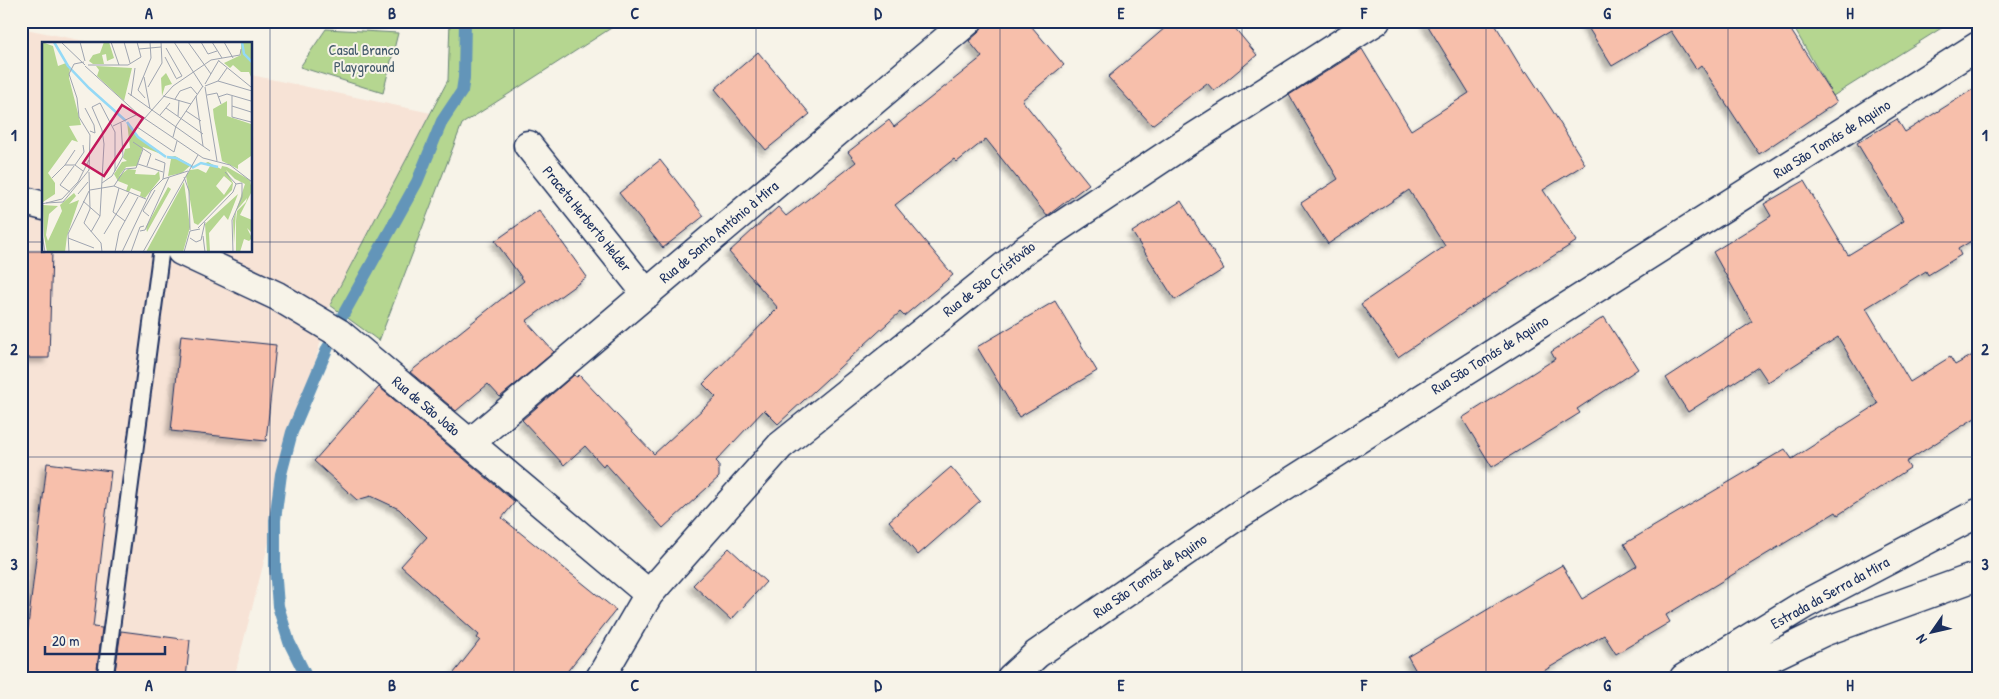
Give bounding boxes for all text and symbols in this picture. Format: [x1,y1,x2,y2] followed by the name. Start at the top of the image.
[145,2,153,24] text: A
[388,2,396,24] text: B
[631,2,640,24] text: C
[874,2,882,24] text: D
[1117,2,1125,24] text: E
[1360,2,1368,24] text: F
[1603,2,1611,24] text: G
[1846,2,1854,24] text: H
[328,39,400,77] park label: Casal Branco Playground
[42,42,252,252] inset map
[1769,94,1894,183] street label: Rua São Tomás de Aquino
[11,124,17,146] text: 1
[1982,124,1988,146] text: 1
[538,161,637,276] street label: Praceta Herberto Helder
[655,175,783,288] street label: Rua de Santo António à Mira
[938,236,1039,321] street label: Rua de São Cristóvão
[1427,310,1552,399] street label: Rua São Tomás de Aquino
[10,338,18,360] text: 2
[1981,338,1989,360] text: 2
[388,371,465,440] street label: Rua de São João
[1089,528,1211,623] street label: Rua São Tomás de Aquino
[1767,551,1893,634] street label: Estrada da Serra da Mira
[10,553,18,575] text: 3
[1981,553,1989,575] text: 3
[1906,606,1956,656] north arrow
[45,624,165,656] scale bar
[52,630,79,651] text: 20 m
[1911,631,1931,648] text: N
[145,674,153,696] text: A
[388,674,396,696] text: B
[631,674,640,696] text: C
[874,674,882,696] text: D
[1117,674,1125,696] text: E
[1360,674,1368,696] text: F
[1603,674,1611,696] text: G
[1846,674,1854,696] text: H

